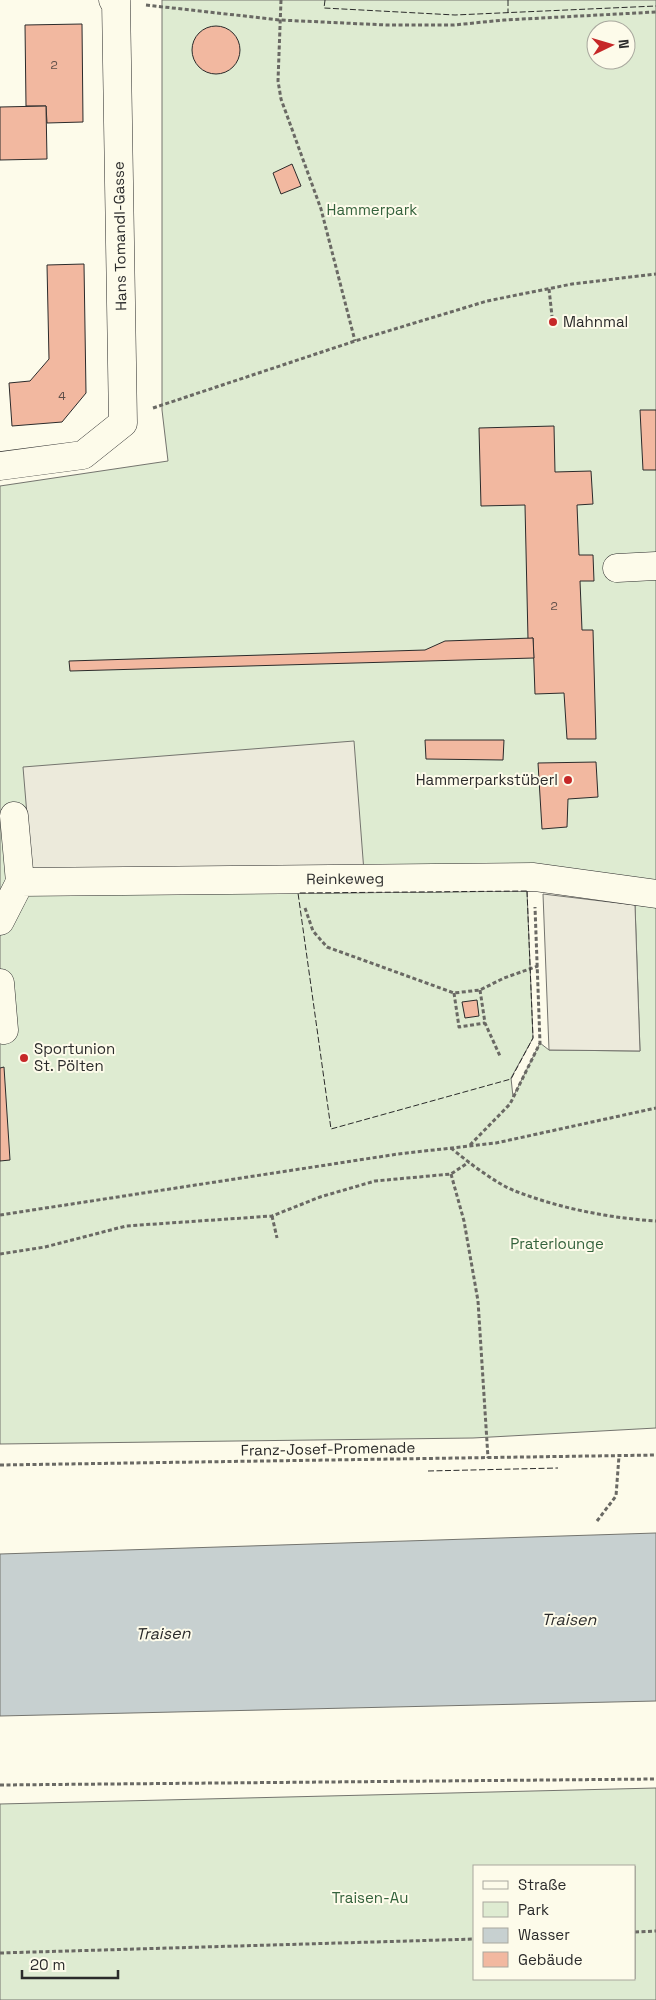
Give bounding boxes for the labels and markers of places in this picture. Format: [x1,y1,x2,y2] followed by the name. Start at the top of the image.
[563,312,628,331] place label: Mahnmal
[547,316,559,328] marker: Mahnmal
[416,770,558,789] place label: Hammerparkstüberl
[562,774,574,786] marker: Hammerparkstüberl
[34,1039,115,1075] place label: Sportunion St. Pölten
[18,1052,30,1064] marker: Sportunion St. Pölten

